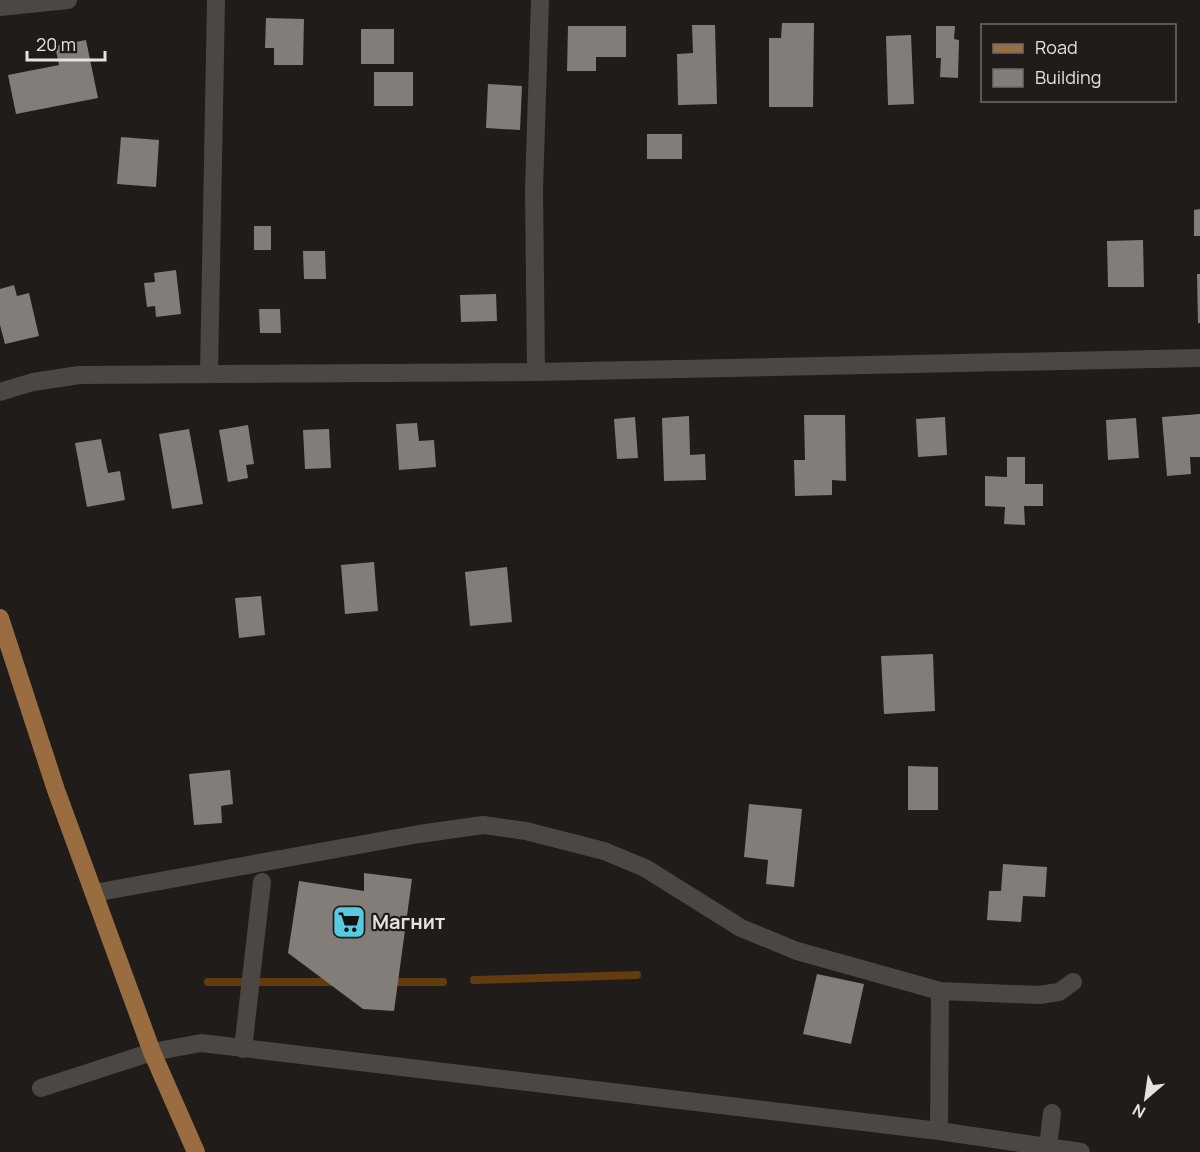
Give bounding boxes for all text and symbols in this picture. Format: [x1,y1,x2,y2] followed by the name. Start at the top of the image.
[27,24,105,62] scale bar
[981,24,1176,102] legend
[36,32,76,56] text: 20 m
[1035,35,1078,59] text: Road
[1035,65,1101,89] text: Building
[331,904,367,940] supermarket icon: Магнит
[372,908,446,935] place label: Магнит
[1116,1068,1176,1128] north arrow
[1128,1099,1149,1124] text: N

